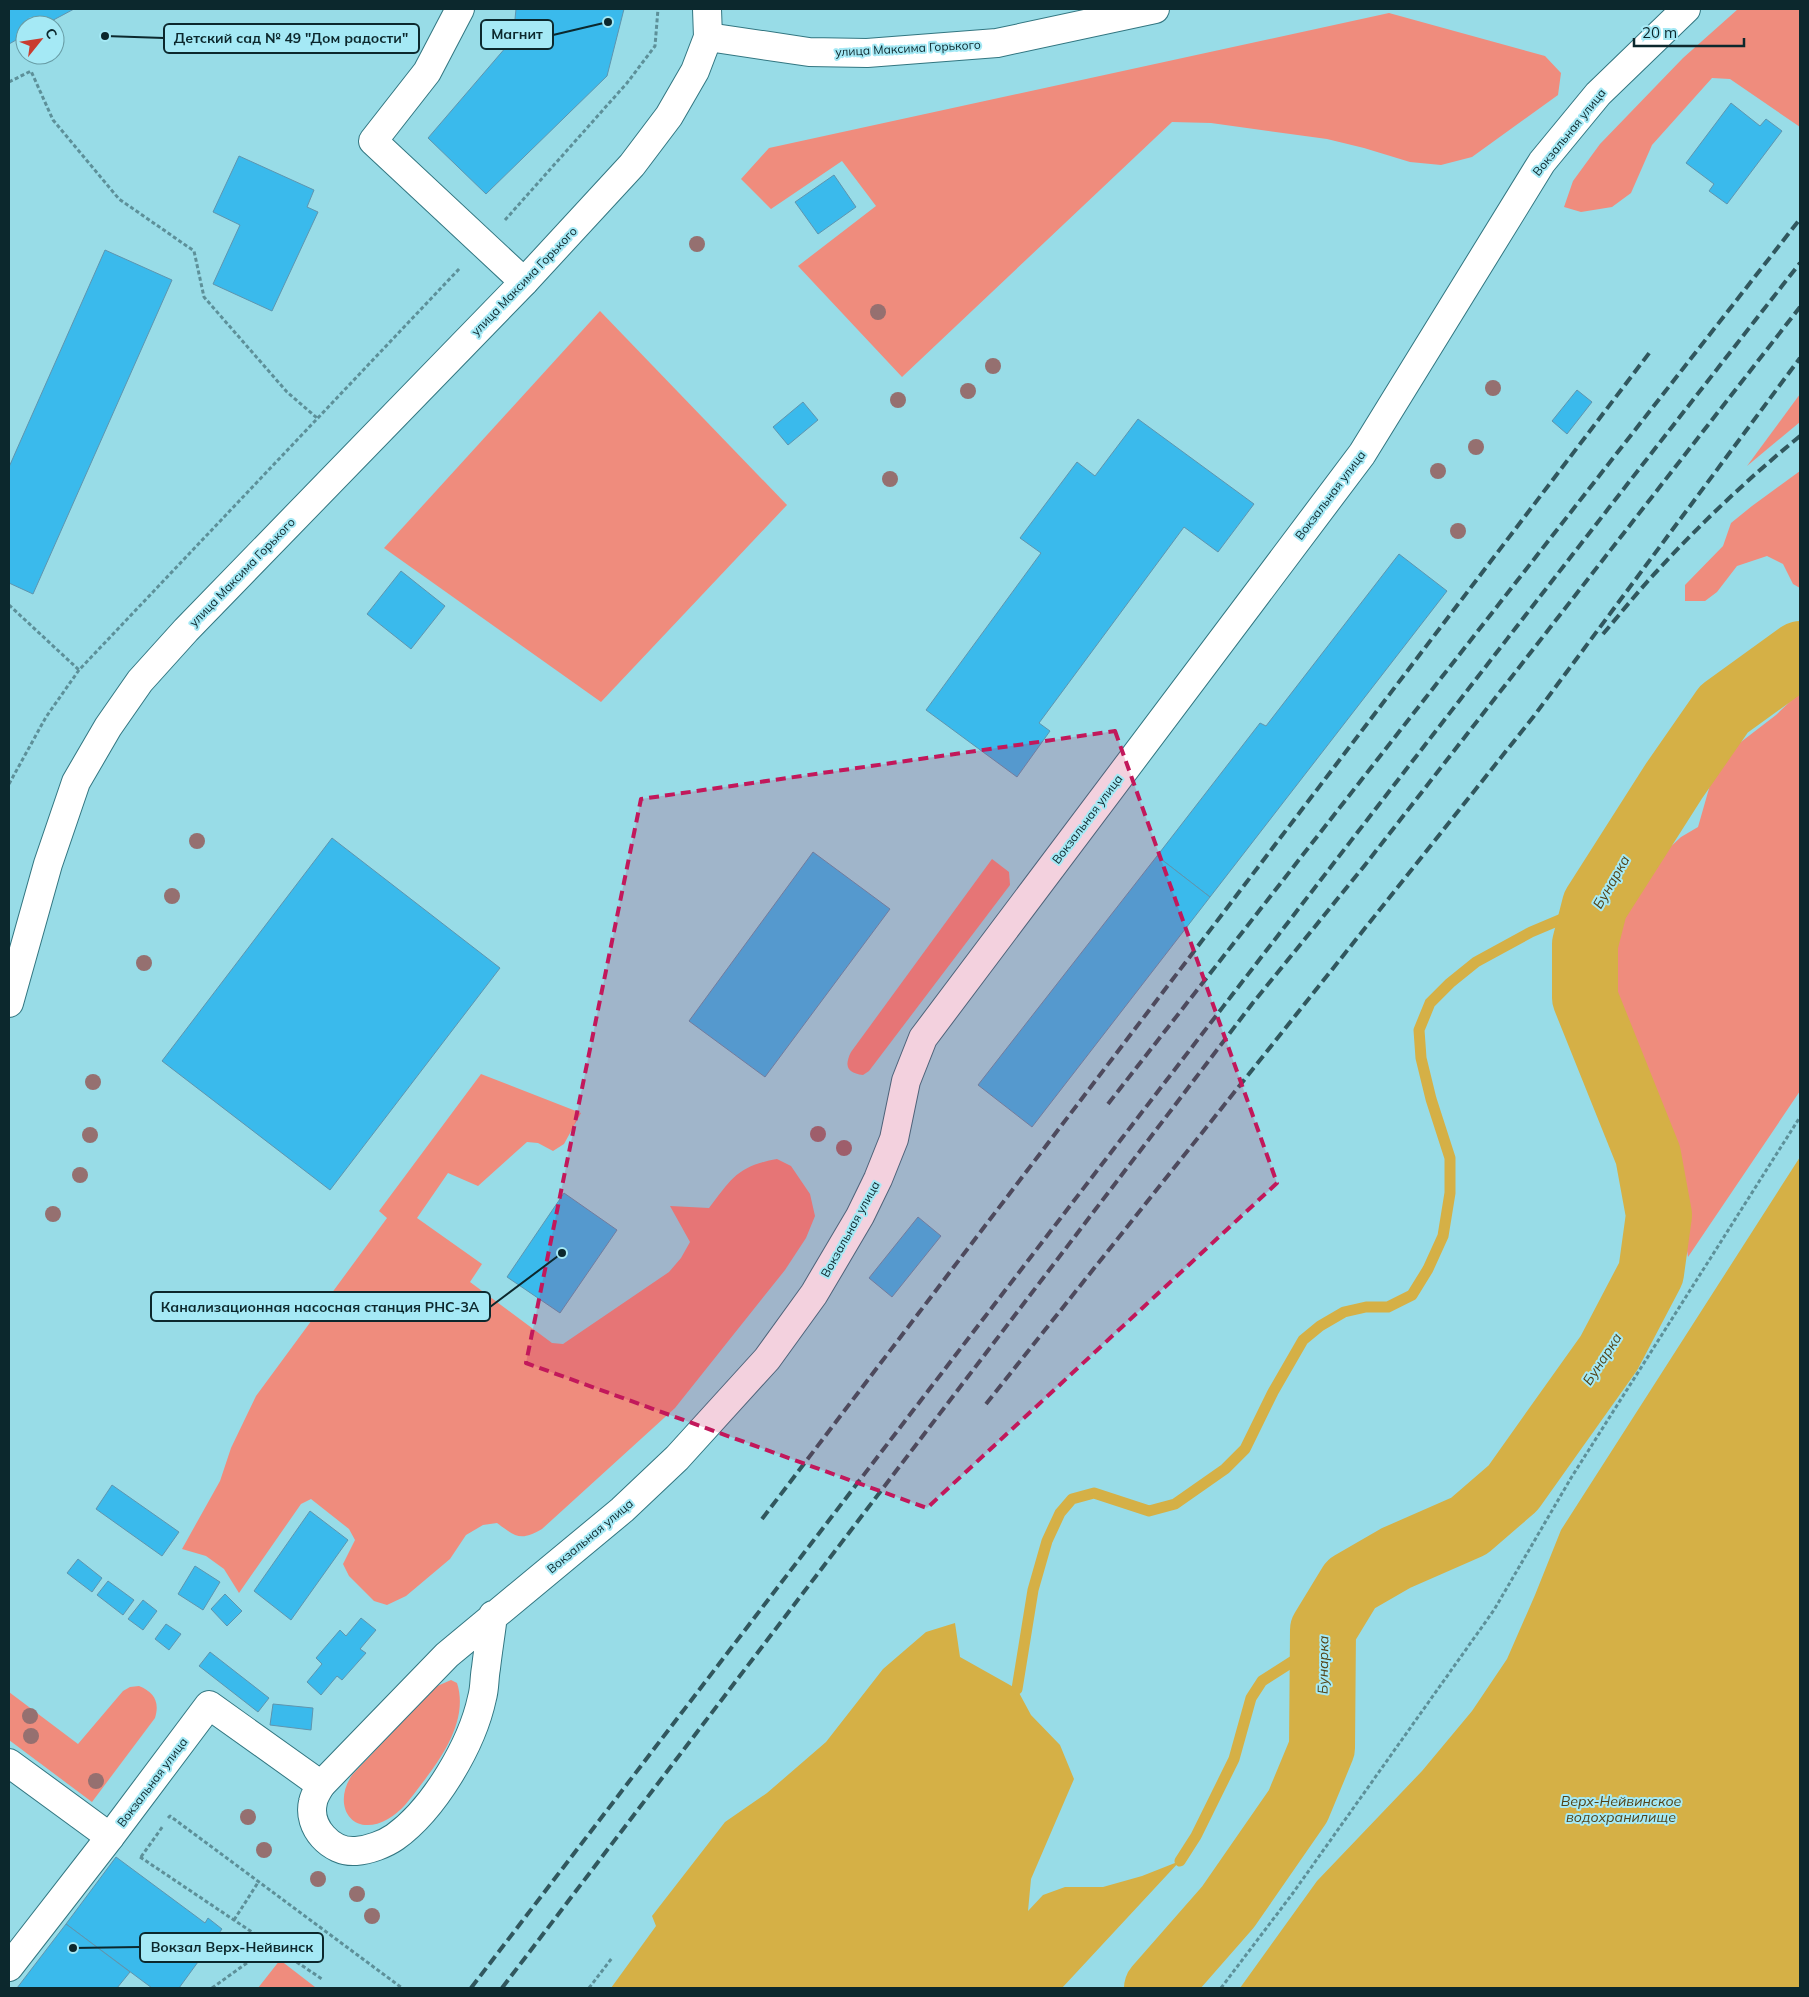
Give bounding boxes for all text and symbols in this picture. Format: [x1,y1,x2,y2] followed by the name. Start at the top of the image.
[15,15,65,65] north arrow
[1634,15,1744,47] scale bar
[481,20,553,49] callout: Магнит
[1642,23,1677,42] text: 20 m
[164,24,419,53] callout: Детский сад № 49 "Дом радости"
[41,25,61,42] text: С
[491,25,543,43] text: Магнит
[174,29,408,47] text: Детский сад № 49 "Дом радости"
[835,37,981,59] street label: улица Максима Горького
[1529,85,1609,179] street label: Вокзальная улица
[468,223,580,339] street label: улица Максима Горького
[1292,447,1368,543] street label: Вокзальная улица
[186,514,298,630] street label: улица Максима Горького
[1049,771,1125,867] street label: Вокзальная улица
[1589,852,1634,912] water label: Бунарка
[817,1178,883,1280] street label: Вокзальная улица
[151,1292,490,1321] callout: Канализационная насосная станция РНС-3А
[161,1298,480,1316] text: Канализационная насосная станция РНС-3А
[1578,1329,1626,1388] water label: Бунарка
[544,1496,636,1576] street label: Вокзальная улица
[1313,1635,1333,1694] water label: Бунарка
[114,1734,190,1830] street label: Вокзальная улица
[1561,1792,1682,1826] water label: Верх-Нейвинское водохранилище
[140,1933,323,1962] callout: Вокзал Верх-Нейвинск
[151,1938,314,1956] text: Вокзал Верх-Нейвинск

